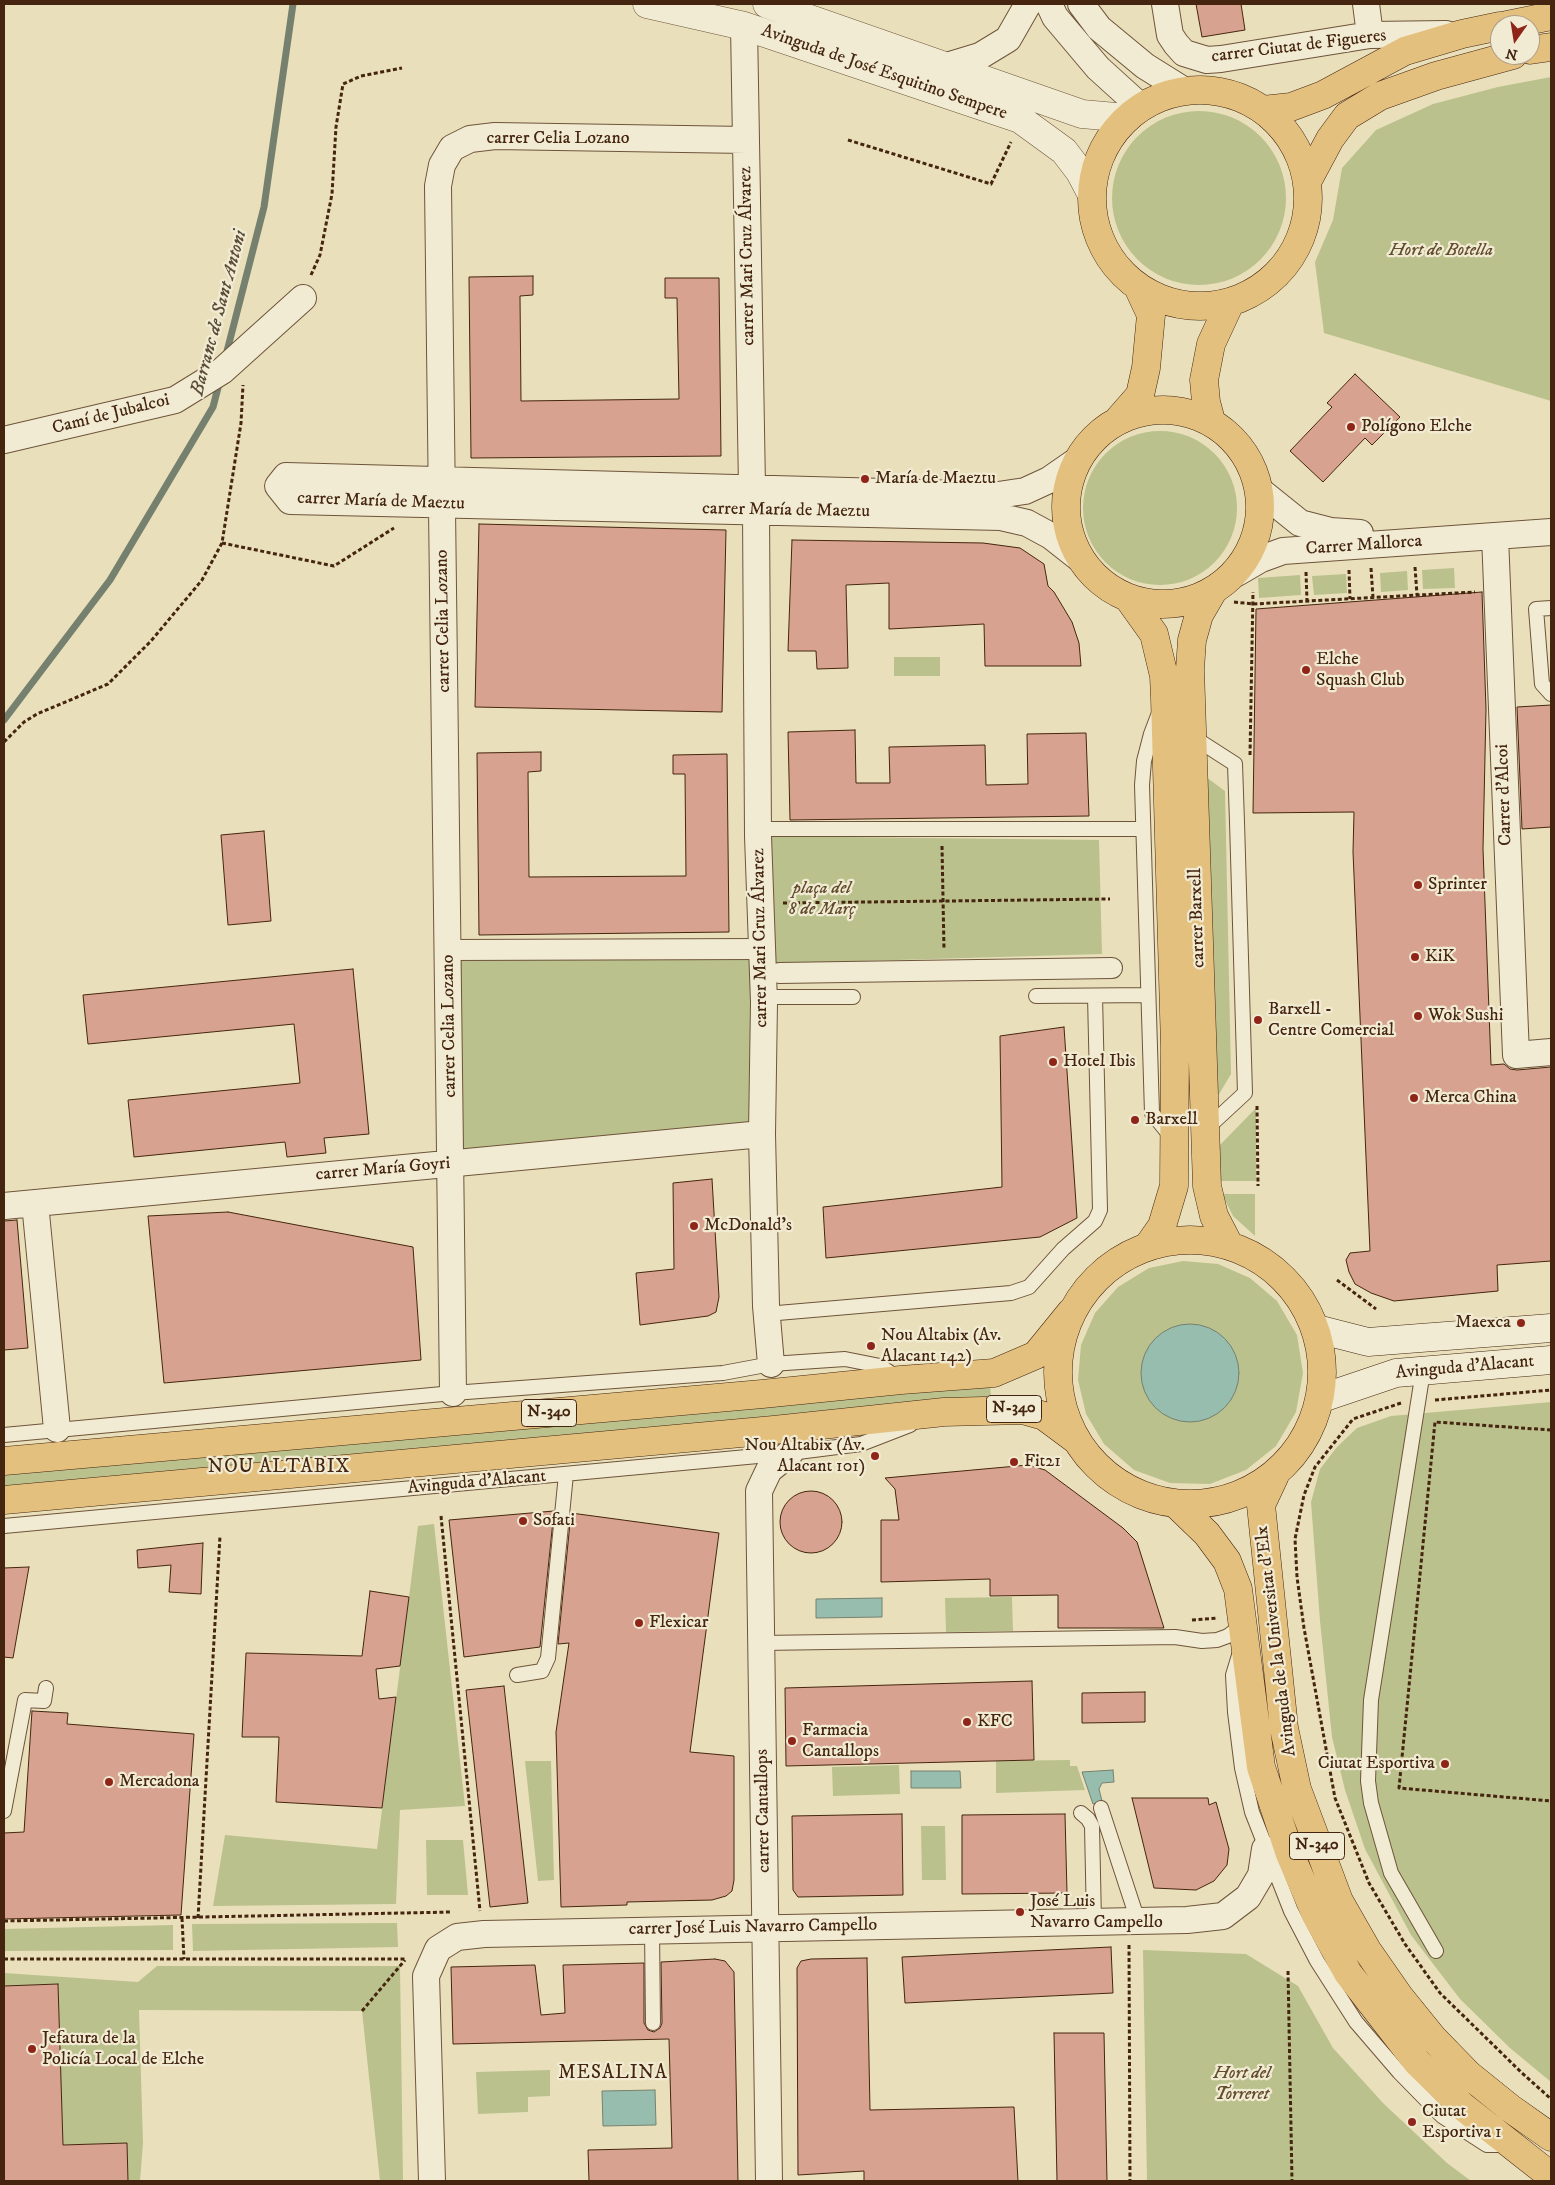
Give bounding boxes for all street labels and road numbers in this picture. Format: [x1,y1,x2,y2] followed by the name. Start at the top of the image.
[758,21,1010,125] street label: Avinguda de José Esquitino Sempere
[1210,26,1388,68] street label: carrer Ciutat de Figueres
[486,128,630,150] street label: carrer Celia Lozano
[736,166,760,346] street label: carrer Mari Cruz Álvarez
[50,390,172,440] street label: Camí de Jubalcoi
[297,488,465,516] street label: carrer María de Maeztu
[702,499,870,523] street label: carrer María de Maeztu
[1305,531,1423,561] street label: Carrer Mallorca
[432,549,456,693] street label: carrer Celia Lozano
[1492,744,1518,846] street label: Carrer d'Alcoi
[749,848,773,1028] street label: carrer Mari Cruz Álvarez
[1185,868,1211,968] street label: carrer Barxell
[438,954,462,1098] street label: carrer Celia Lozano
[315,1153,451,1187] street label: carrer María Goyri
[1395,1351,1535,1385] street label: Avinguda d'Alacant
[986,1396,1042,1422] road number: N-340
[522,1400,576,1426] road number: N-340
[407,1466,547,1500] street label: Avinguda d'Alacant
[1252,1525,1302,1757] street label: Avinguda de la Universitat d'Elx
[752,1749,776,1873] street label: carrer Cantallops
[1290,1832,1344,1860] road number: N-340
[629,1915,877,1941] street label: carrer José Luis Navarro Campello

